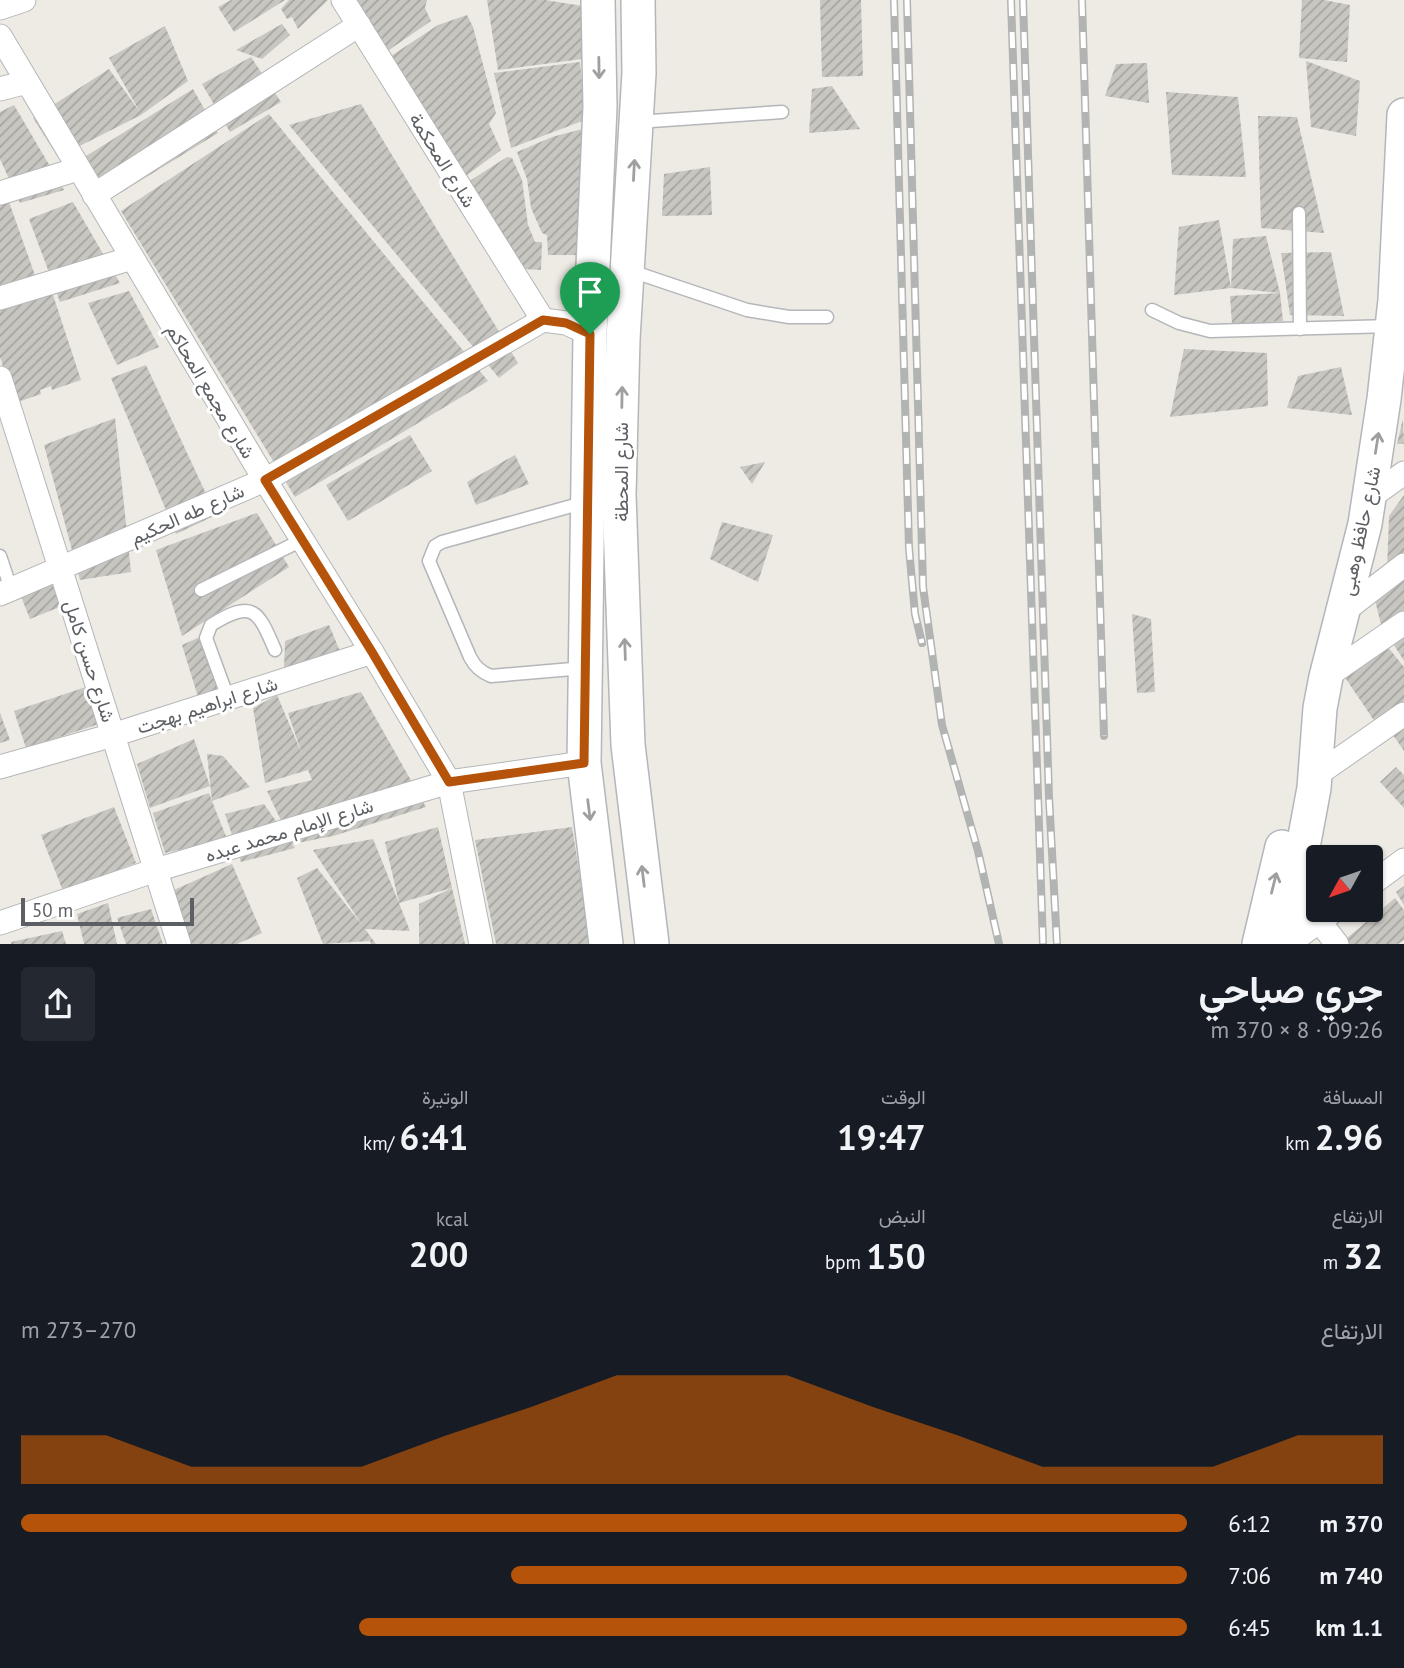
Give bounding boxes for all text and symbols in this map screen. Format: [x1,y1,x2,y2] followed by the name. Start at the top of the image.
[592,56,606,79] one-way arrow
[404,108,482,212] street label: شارع المحكمة
[627,159,640,182] one-way arrow
[560,262,620,334] pin
[571,273,609,311] icon: arrive
[160,319,261,464] street label: شارع مجمع المحاكم
[615,386,628,409] one-way arrow
[609,422,634,522] street label: شارع المحطة
[1371,433,1384,455] one-way arrow
[1335,464,1386,598] street label: شارع حافظ وهبى
[126,478,248,551] street label: شارع طه الحكيم
[58,597,121,725] street label: شارع حسن كامل
[618,638,631,661] one-way arrow
[134,671,281,740] street label: شارع ابراهيم بهجت
[202,793,376,868] street label: شارع الإمام محمد عبده
[583,798,596,820] one-way arrow
[1306,845,1382,922] north arrow
[1306,845,1383,922] map controls
[637,865,650,888] one-way arrow
[1268,872,1281,895] one-way arrow
[21,894,194,926] scale bar
[32,898,73,922] text: 50 m
[1198,964,1383,1013] text: جري صباحي
[21,967,95,1041] button: share
[1210,1015,1383,1044] text: 09:26 · 8 × 370 m
[422,1085,468,1109] text: الوتيرة
[881,1085,926,1109] text: الوقت
[1323,1085,1383,1109] text: المسافة
[399,1114,468,1160] text: 6:41
[837,1114,926,1160] text: 19:47
[1315,1114,1383,1160] text: 2.96
[363,1131,399,1155] text: /km
[1285,1131,1315,1155] text: km
[879,1204,926,1228] text: النبض
[1331,1204,1383,1228] text: الارتفاع
[436,1207,468,1231] text: kcal
[409,1231,468,1277] text: 200
[866,1233,926,1279] text: 150
[1343,1233,1383,1279] text: 32
[825,1250,866,1274] text: bpm
[1323,1250,1343,1274] text: m
[21,1315,136,1344] text: 270–273 m
[1321,1316,1383,1345] text: الارتفاع
[1228,1509,1271,1538] text: 6:12
[1320,1509,1383,1538] text: 370 m
[1228,1561,1271,1590] text: 7:06
[1320,1561,1383,1590] text: 740 m
[1228,1613,1271,1642] text: 6:45
[1316,1613,1383,1642] text: 1.1 km

